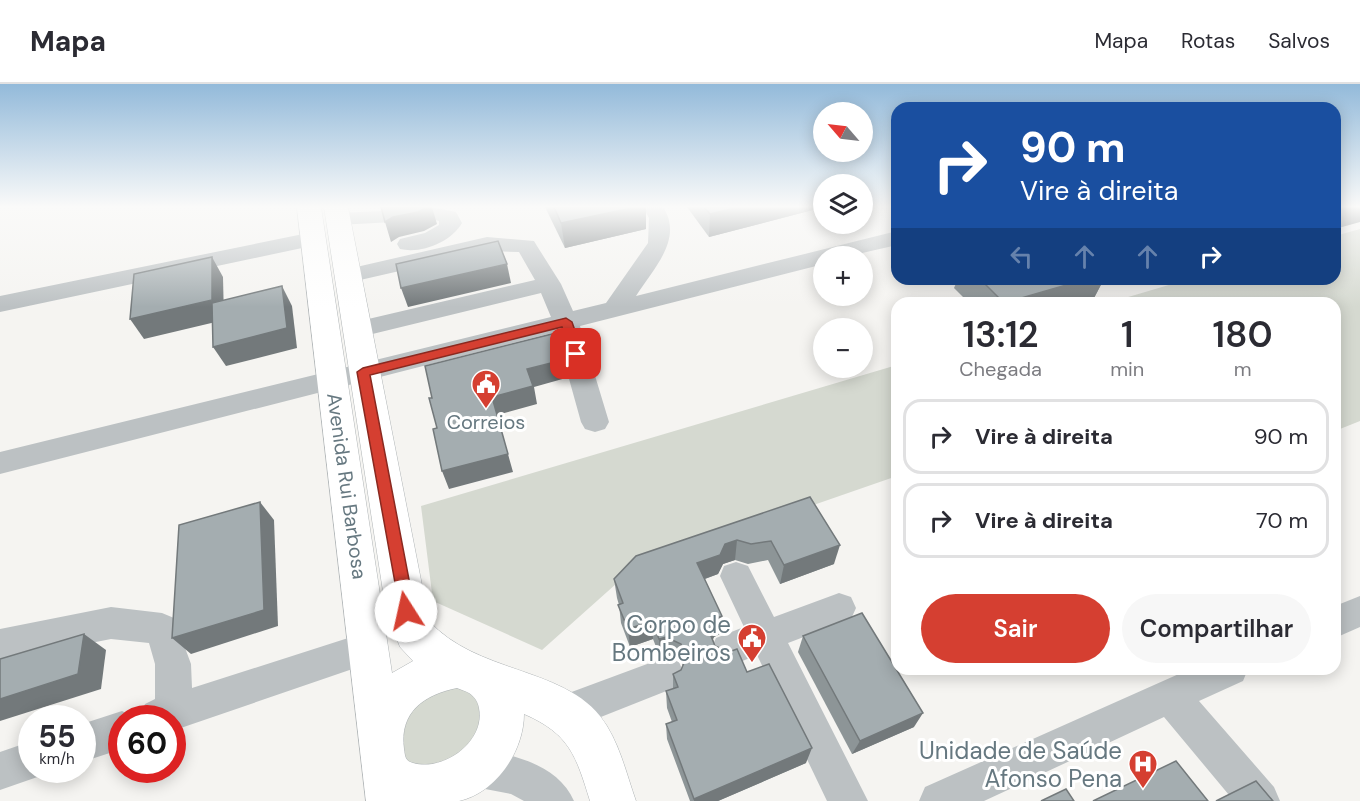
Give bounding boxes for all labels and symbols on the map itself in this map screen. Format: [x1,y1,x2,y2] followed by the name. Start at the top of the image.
[813,102,873,162] north arrow
[550,328,601,379] pin
[470,368,502,410] public building icon: Correios
[321,391,373,581] street label: Avenida Rui Barbosa
[447,409,525,435] place label: Correios
[374,579,438,643] position arrow
[612,609,731,668] place label: Corpo de Bombeiros
[736,622,768,664] public building icon: Corpo de Bombeiros
[108,705,186,783] speed limit sign: 60
[919,735,1122,794] place label: Unidade de Saúde Afonso Pena
[1127,748,1159,790] hospital icon: Unidade de Saúde Afonso Pena

